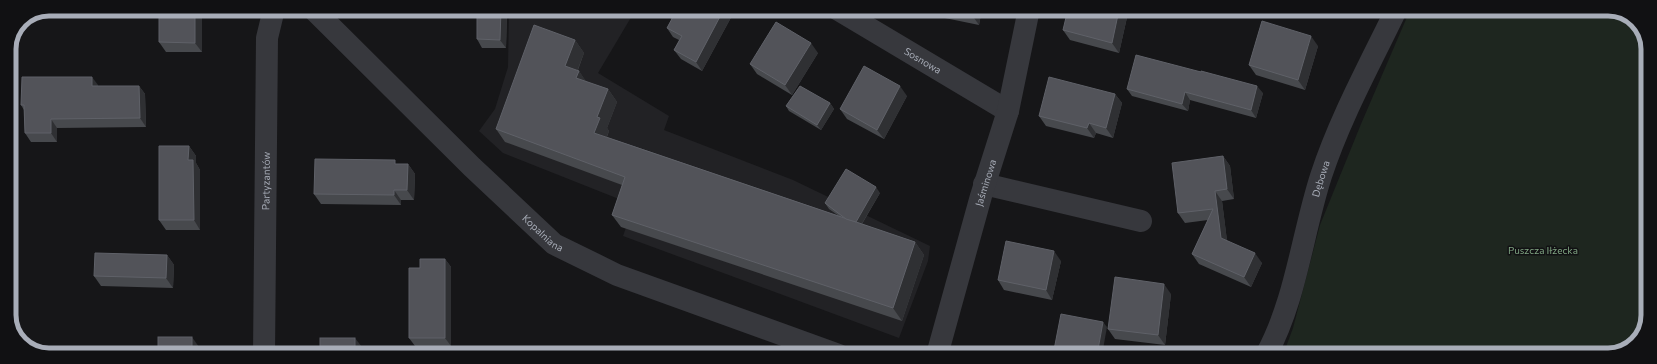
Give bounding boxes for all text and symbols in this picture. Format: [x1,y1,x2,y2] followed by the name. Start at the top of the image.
[902,45,944,76] street label: Sosnowa
[259,152,272,210] street label: Partyzantów
[972,158,998,208] street label: Jaśminowa
[1309,159,1332,198] street label: Dębowa
[520,212,565,254] street label: Kopalniana
[1508,244,1578,256] park label: Puszcza Iłżecka

